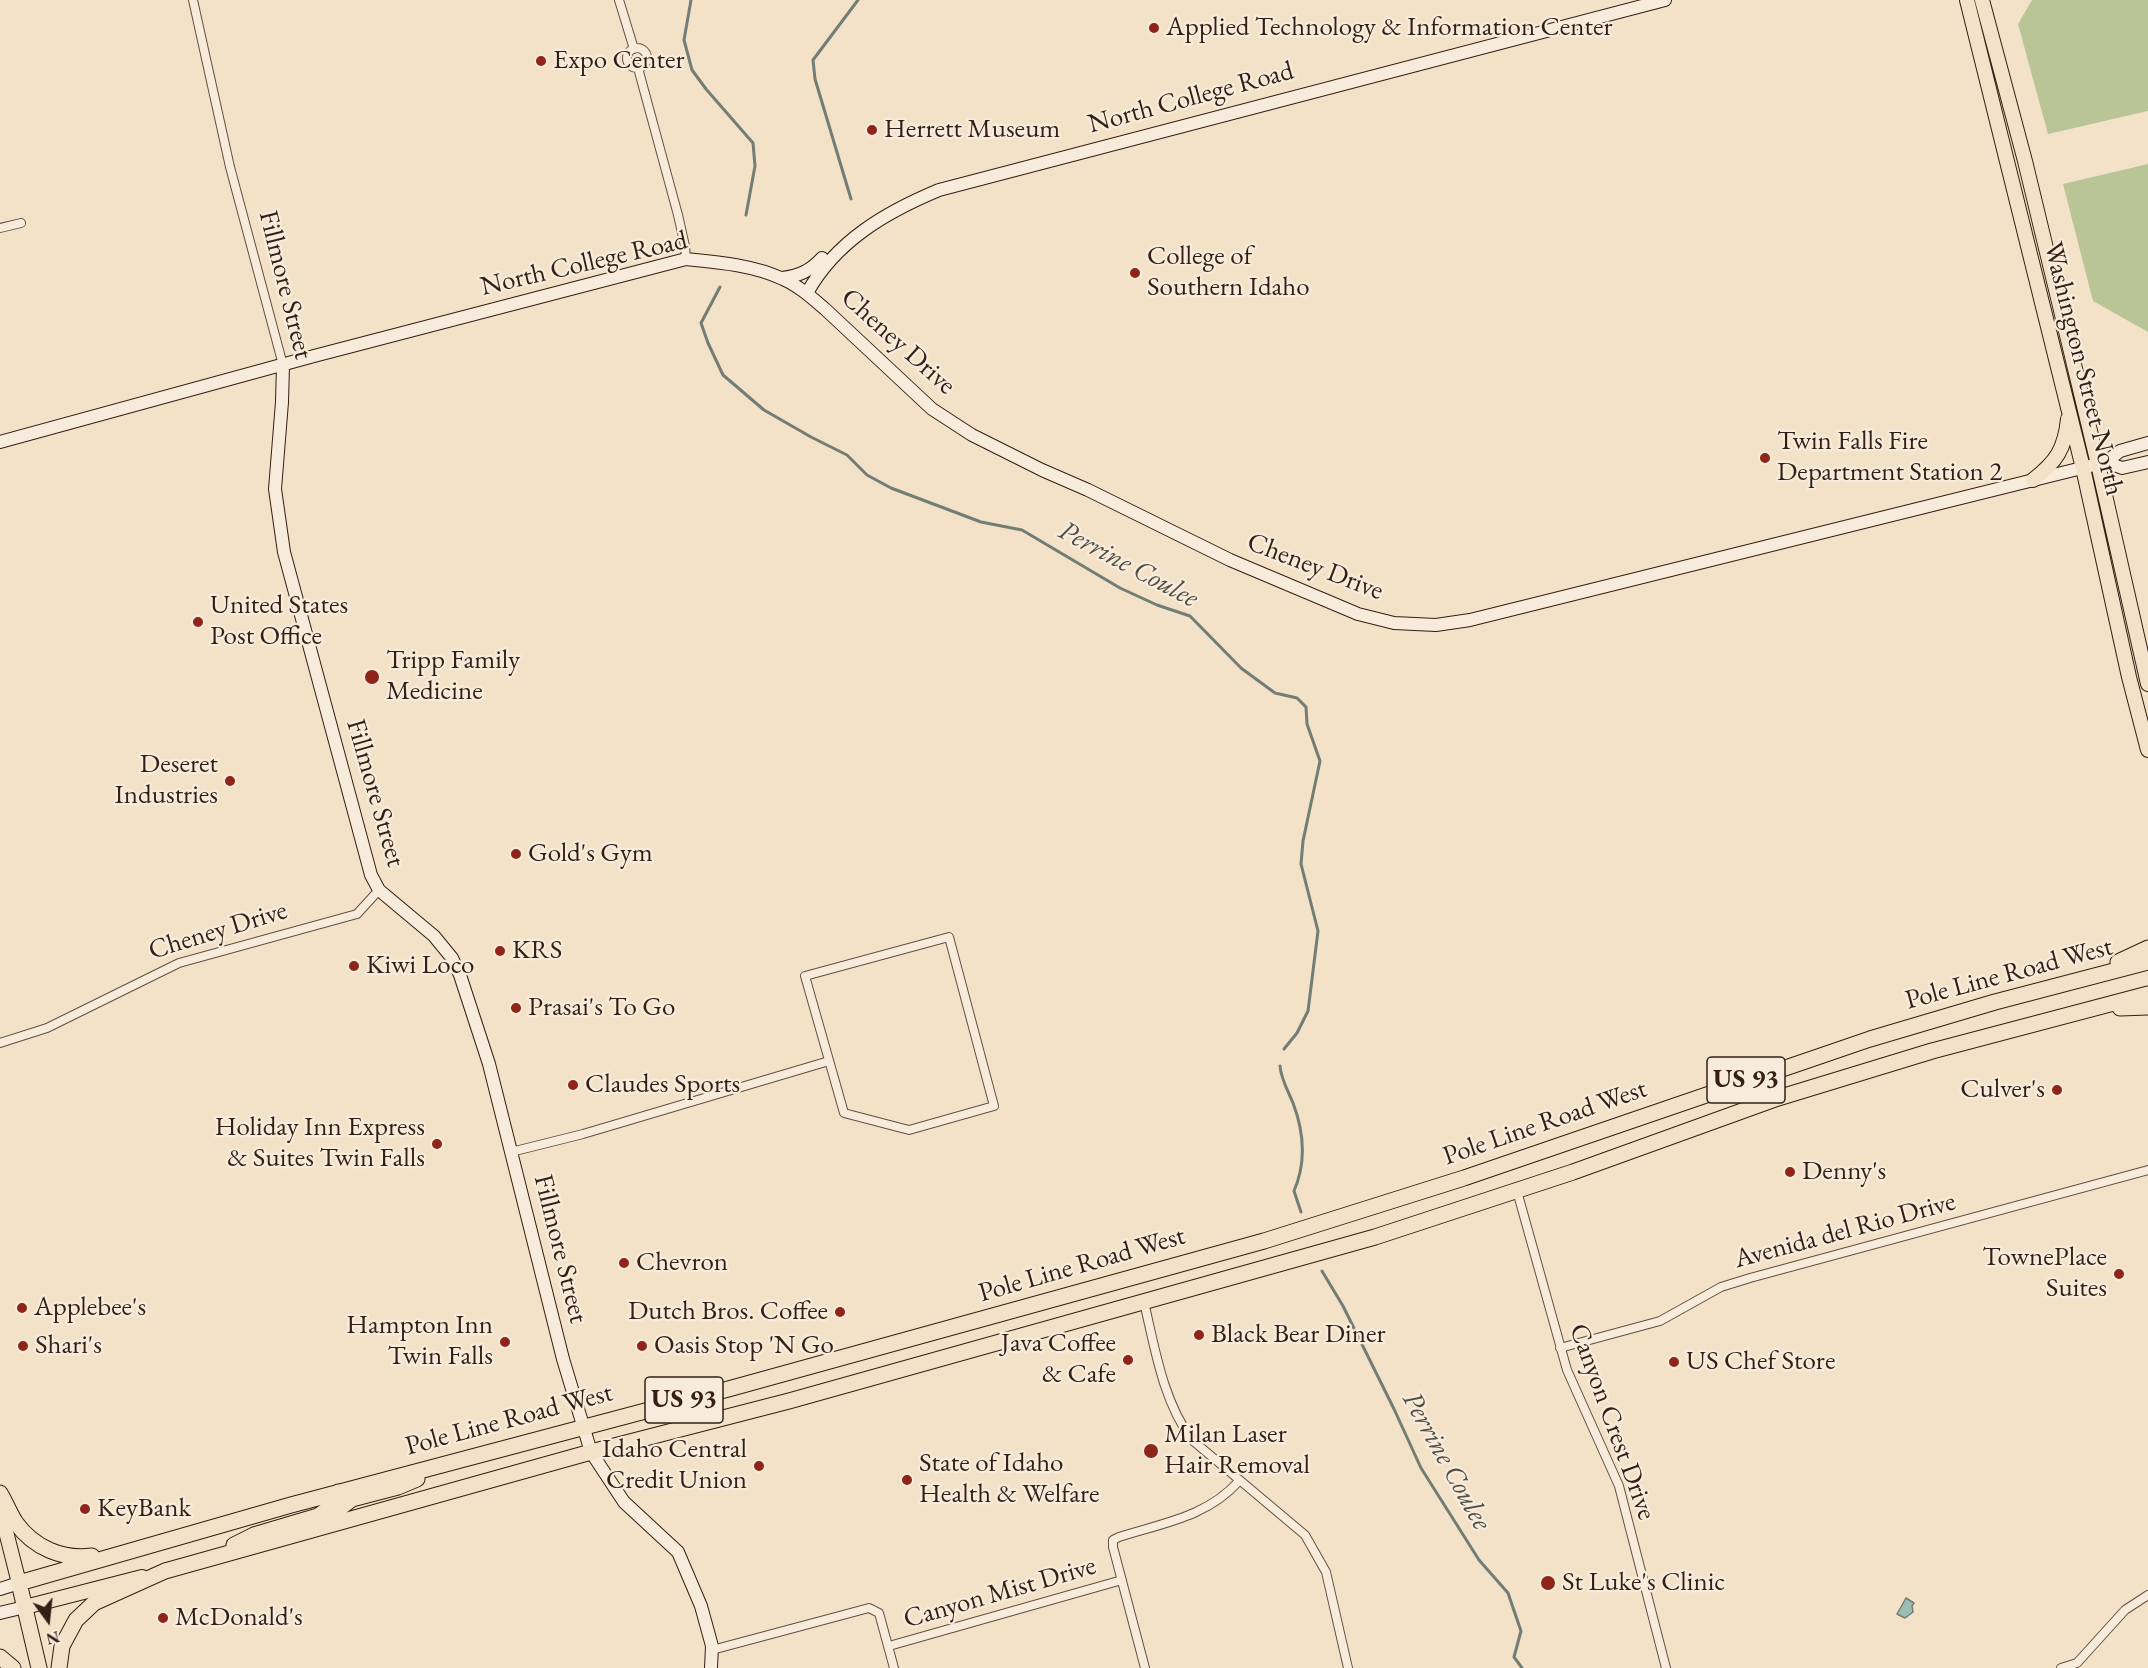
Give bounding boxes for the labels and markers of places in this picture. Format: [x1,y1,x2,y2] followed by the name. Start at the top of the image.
[1166,12,1613,44] place label: Applied Technology & Information Center
[1147,21,1161,35] marker: Applied Technology & Information Center
[553,45,685,77] place label: Expo Center
[534,54,548,68] marker: Expo Center
[884,114,1060,146] place label: Herrett Museum
[865,123,879,137] marker: Herrett Museum
[1147,241,1310,304] place label: College of Southern Idaho
[1128,266,1142,280] marker: College of Southern Idaho
[1777,426,2002,489] place label: Twin Falls Fire Department Station 2
[1758,451,1772,465] marker: Twin Falls Fire Department Station 2
[210,590,348,653] place label: United States Post Office
[191,615,205,629] marker: United States Post Office
[386,645,520,708] place label: Tripp Family Medicine
[363,668,381,686] marker: Tripp Family Medicine
[115,749,218,812] place label: Deseret Industries
[223,774,237,788] marker: Deseret Industries
[528,838,653,870] place label: Gold's Gym
[509,847,523,861] marker: Gold's Gym
[512,935,562,967] place label: KRS
[493,944,507,958] marker: KRS
[366,950,474,982] place label: Kiwi Loco
[347,959,361,973] marker: Kiwi Loco
[528,992,675,1024] place label: Prasai's To Go
[509,1001,523,1015] marker: Prasai's To Go
[585,1069,740,1101] place label: Claudes Sports
[1960,1074,2045,1106] place label: Culver's
[566,1078,580,1092] marker: Claudes Sports
[2050,1083,2064,1097] marker: Culver's
[215,1112,425,1175] place label: Holiday Inn Express & Suites Twin Falls
[430,1137,444,1151] marker: Holiday Inn Express & Suites Twin Falls
[1802,1156,1886,1188] place label: Denny's
[1783,1165,1797,1179] marker: Denny's
[1982,1242,2107,1305] place label: TownePlace Suites
[636,1247,728,1279] place label: Chevron
[617,1256,631,1270] marker: Chevron
[2112,1267,2126,1281] marker: TownePlace Suites
[34,1292,146,1324] place label: Applebee's
[628,1296,828,1328] place label: Dutch Bros. Coffee
[15,1301,29,1315] marker: Applebee's
[833,1305,847,1319] marker: Dutch Bros. Coffee
[346,1310,493,1373] place label: Hampton Inn Twin Falls
[1211,1319,1386,1351] place label: Black Bear Diner
[1001,1328,1116,1391] place label: Java Coffee & Cafe
[1192,1328,1206,1342] marker: Black Bear Diner
[35,1330,102,1362] place label: Shari's
[654,1330,834,1362] place label: Oasis Stop 'N Go
[498,1335,512,1349] marker: Hampton Inn Twin Falls
[16,1339,30,1353] marker: Shari's
[635,1339,649,1353] marker: Oasis Stop 'N Go
[1686,1346,1835,1378] place label: US Chef Store
[1121,1353,1135,1367] marker: Java Coffee & Cafe
[1667,1355,1681,1369] marker: US Chef Store
[1164,1419,1310,1482] place label: Milan Laser Hair Removal
[602,1434,747,1497] place label: Idaho Central Credit Union
[1142,1442,1160,1460] marker: Milan Laser Hair Removal
[919,1448,1100,1511] place label: State of Idaho Health & Welfare
[752,1459,766,1473] marker: Idaho Central Credit Union
[900,1473,914,1487] marker: State of Idaho Health & Welfare
[97,1493,191,1525] place label: KeyBank
[78,1502,92,1516] marker: KeyBank
[1562,1567,1725,1599] place label: St Luke's Clinic
[1539,1574,1557,1592] marker: St Luke's Clinic
[175,1602,303,1634] place label: McDonald's
[156,1611,170,1625] marker: McDonald's

